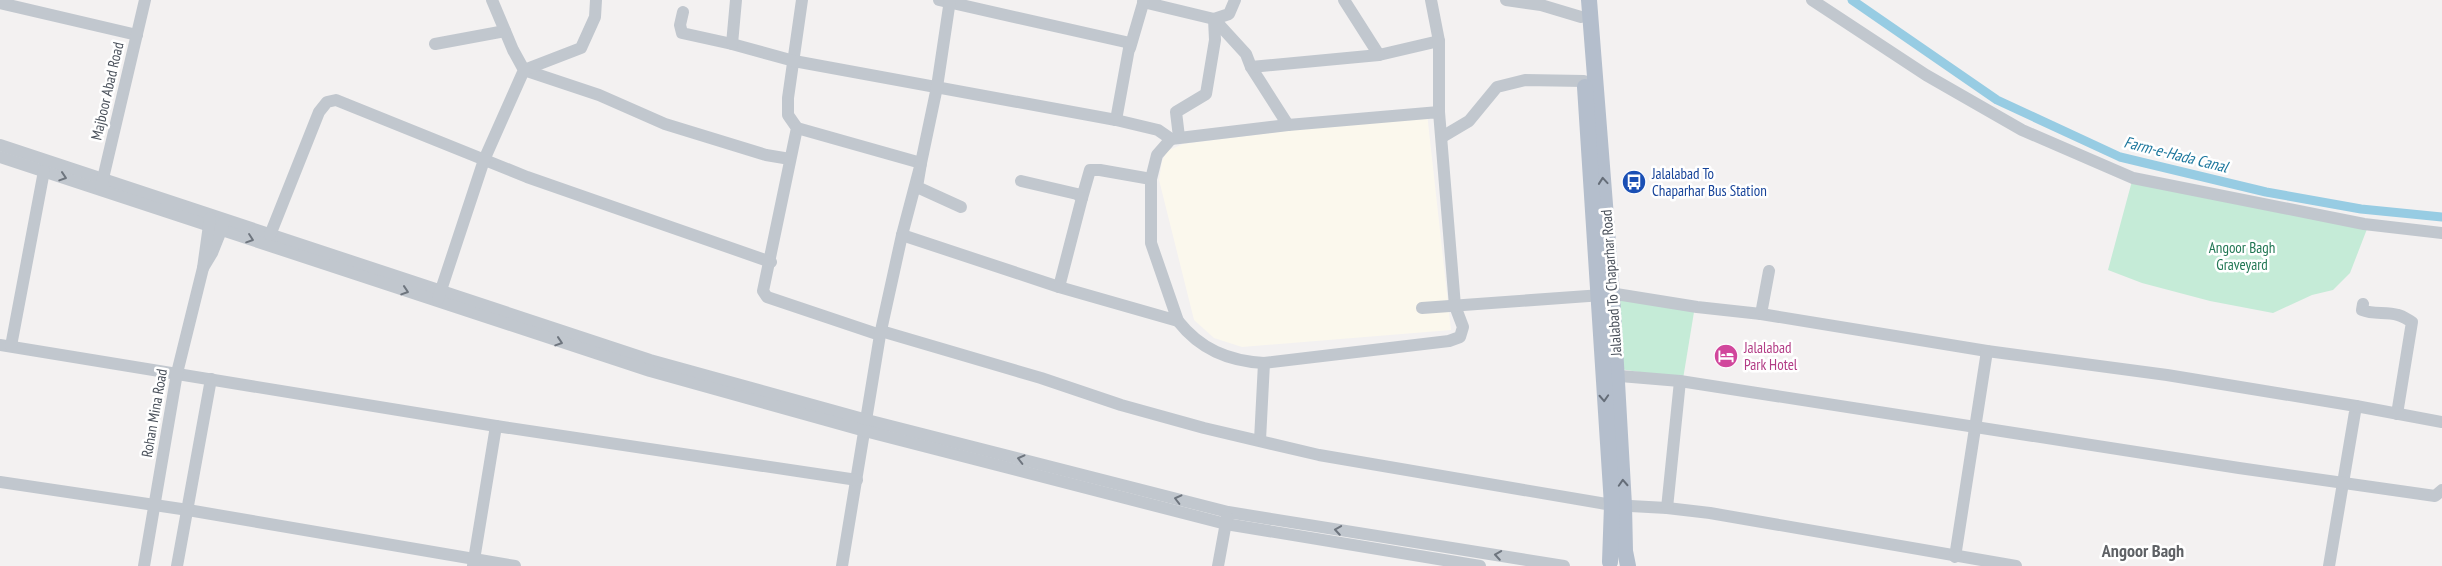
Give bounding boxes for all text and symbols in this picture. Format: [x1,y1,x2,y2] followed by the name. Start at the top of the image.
[86,40,128,142] street label: Majboor Abad Road
[2122,131,2231,177] water label: Farm-e-Hada Canal
[1651,164,1767,200] place label: Jalalabad To Chaparhar Bus Station
[1621,169,1647,195] bus stop icon: Jalalabad To Chaparhar Bus Station
[58,172,67,182] one-way arrow
[1598,176,1609,184] one-way arrow
[1596,209,1626,358] street label: Jalalabad To Chaparhar Road
[246,234,254,244] one-way arrow
[2209,238,2275,274] park label: Angoor Bagh Graveyard
[400,285,408,295] one-way arrow
[554,336,563,346] one-way arrow
[1743,338,1798,374] place label: Jalalabad Park Hotel
[1713,343,1739,369] hotel icon: Jalalabad Park Hotel
[137,367,171,459] street label: Rohan Mina Road
[1599,394,1610,402] one-way arrow
[1016,454,1025,465] one-way arrow
[1618,478,1629,486] one-way arrow
[1175,495,1183,505] one-way arrow
[1333,525,1342,535] one-way arrow
[2101,539,2184,562] district label: Angoor Bagh
[1494,551,1503,561] one-way arrow

